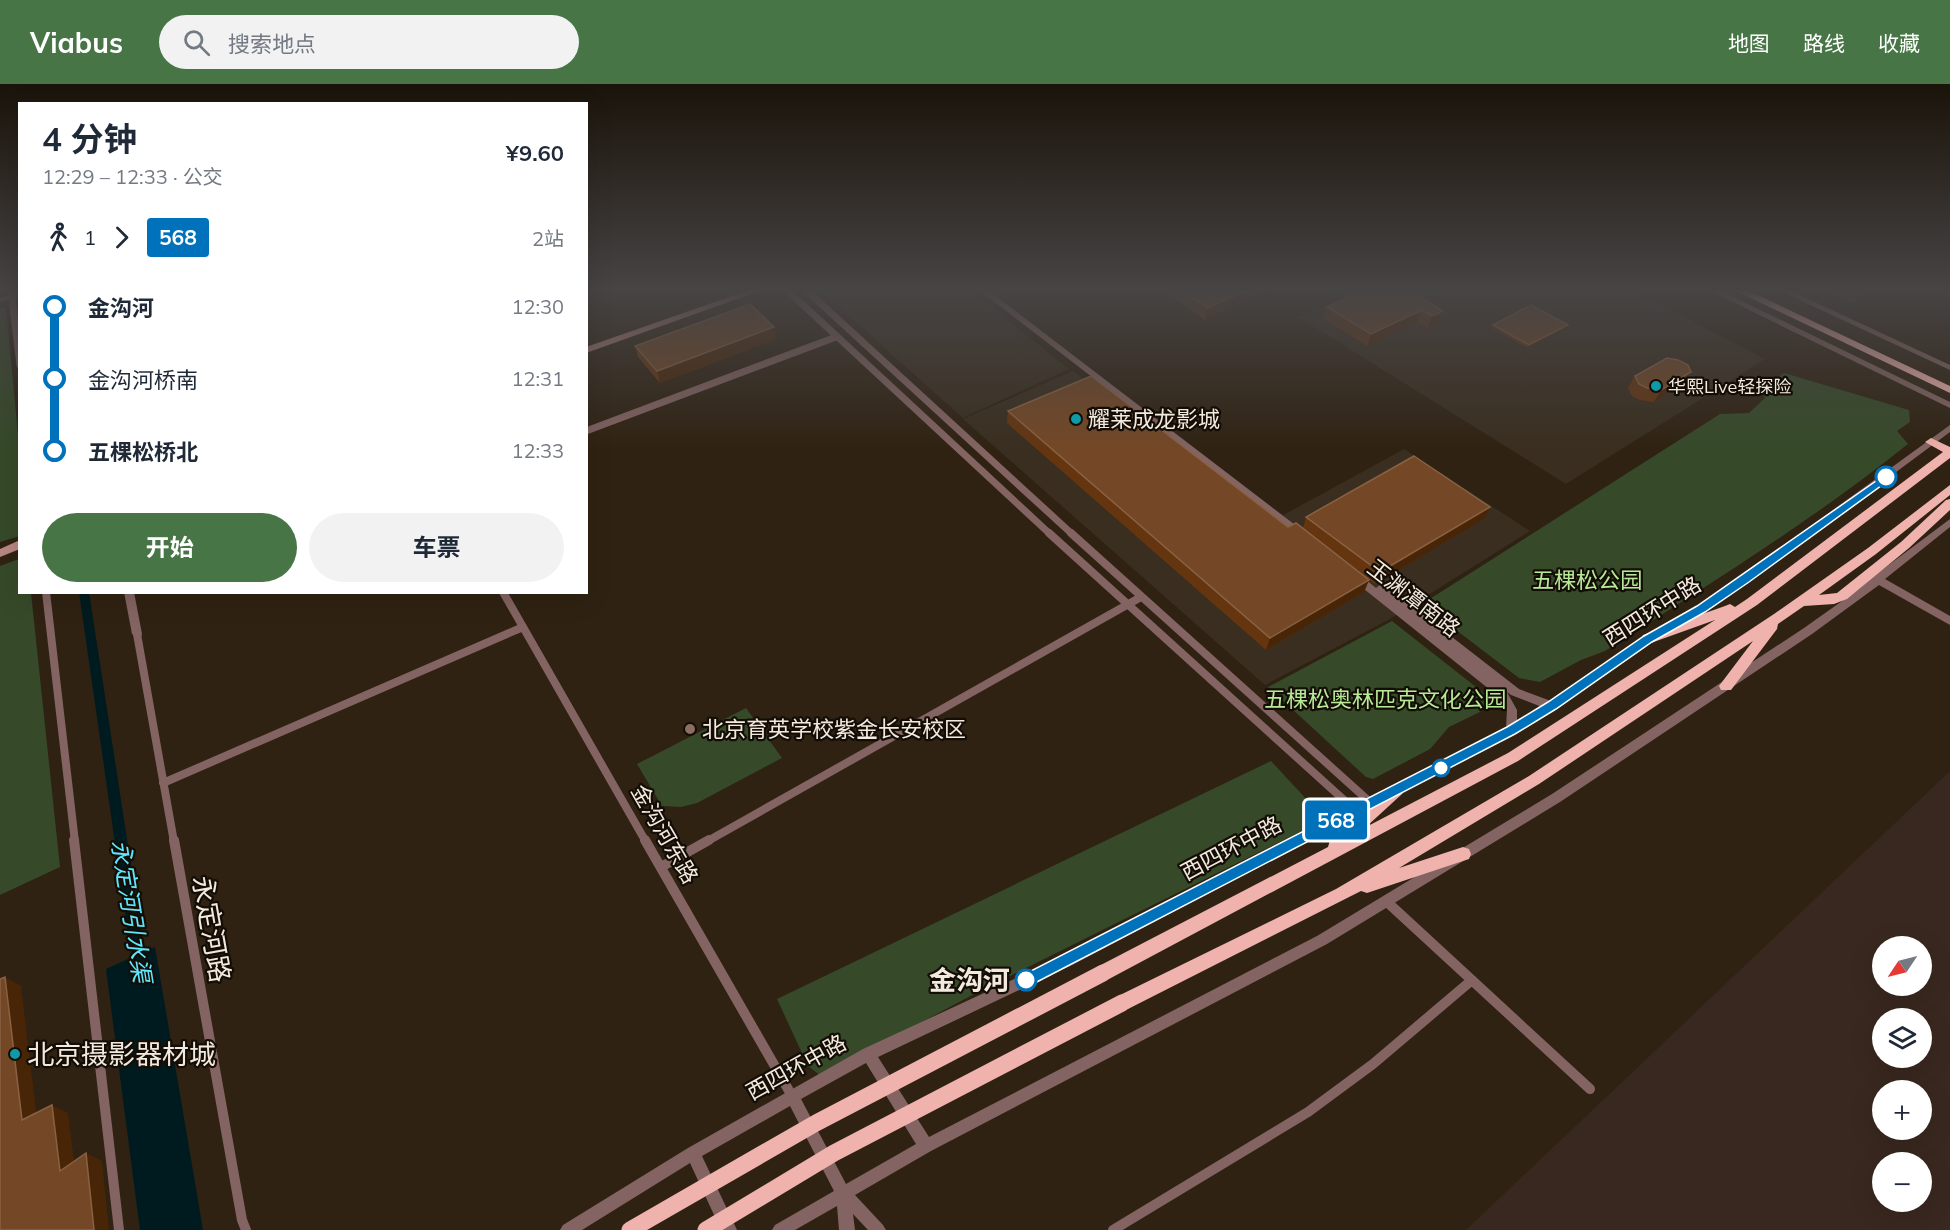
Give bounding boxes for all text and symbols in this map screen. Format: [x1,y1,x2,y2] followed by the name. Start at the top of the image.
[159,15,579,69] search box
[30,25,123,60] text: Viabus
[180,26,213,59] icon: search
[228,30,316,58] text: 搜索地点
[1728,30,1770,56] text: 地图
[1803,30,1845,56] text: 路线
[1878,30,1920,56] text: 收藏
[42,118,137,159] text: 4 分钟
[506,139,564,167] text: ¥9.60
[42,164,223,189] text: 12:29 – 12:33 · 公交
[42,221,75,254] icon: walk
[105,221,138,254] icon: forward
[159,224,197,250] text: 568
[84,225,96,250] text: 1
[532,226,564,251] text: 2站
[88,294,154,322] text: 金沟河
[511,294,564,319] text: 12:30
[88,366,198,394] text: 金沟河桥南
[511,366,564,391] text: 12:31
[1668,375,1791,398] place label: 华熙Live轻探险
[1649,379,1663,393] marker: 华熙Live轻探险
[1088,405,1220,433] place label: 耀莱成龙影城
[1069,412,1083,426] marker: 耀莱成龙影城
[88,438,198,466] text: 五棵松桥北
[511,438,564,463] text: 12:33
[1875,466,1897,488] unlabelled marker
[42,513,297,582] button: 开始
[309,513,564,582] button: 车票
[1362,553,1466,643] street label: 玉渊潭南路
[1532,566,1642,594] park label: 五棵松公园
[1598,570,1706,652] street label: 西四环中路
[1264,685,1506,713] park label: 五棵松奥林匹克文化公园
[702,715,966,743] place label: 北京育英学校紫金长安校区
[683,722,697,736] marker: 北京育英学校紫金长安校区
[1432,759,1450,777] unlabelled marker
[625,779,705,889] street label: 金沟河东路
[1302,800,1370,840] line badge: 568
[1317,807,1355,833] text: 568
[1176,810,1286,886] street label: 西四环中路
[106,838,159,987] water label: 永定河引水渠
[186,873,238,985] street label: 永定河路
[1872,936,1932,996] north arrow
[1872,936,1932,1212] map controls
[929,963,1010,997] place label: 金沟河
[1015,969,1037,991] marker: 金沟河
[1872,1008,1932,1068] button: layers
[741,1028,851,1106] street label: 西四环中路
[27,1037,216,1071] place label: 北京摄影器材城
[8,1047,22,1061] marker: 北京摄影器材城
[1872,1080,1932,1140] button: +
[1872,1152,1932,1212] button: −

